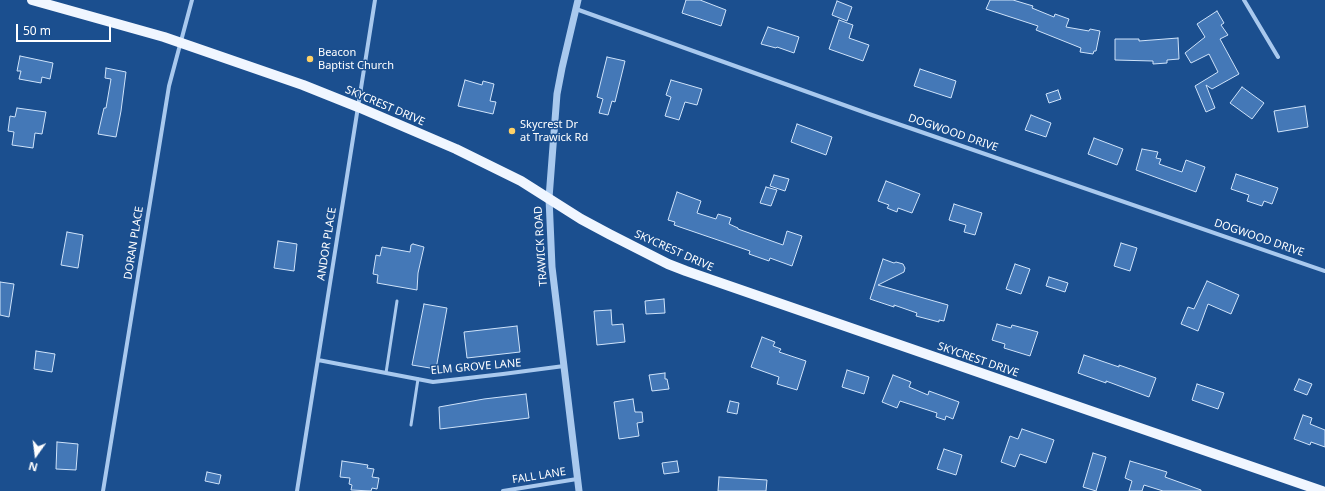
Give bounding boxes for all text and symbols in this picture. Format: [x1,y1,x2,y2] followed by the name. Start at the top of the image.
[18,16,113,42] scale bar
[23,22,51,39] text: 50 m
[318,46,394,72] place label: Beacon Baptist Church
[305,54,315,64] marker: Beacon Baptist Church
[343,83,427,129] street label: SKYCREST DRIVE
[906,111,1000,155] street label: DOGWOOD DRIVE
[520,118,588,144] place label: Skycrest Dr at Trawick Rd
[507,126,517,136] marker: Skycrest Dr at Trawick Rd
[122,205,146,281] street label: DORAN PLACE
[532,205,550,287] street label: TRAWICK ROAD
[315,206,339,282] street label: ANDOR PLACE
[1212,216,1306,260] street label: DOGWOOD DRIVE
[632,228,716,274] street label: SKYCREST DRIVE
[936,340,1020,380] street label: SKYCREST DRIVE
[430,356,522,378] street label: ELM GROVE LANE
[16,435,56,475] north arrow
[27,459,39,475] text: N
[511,465,567,487] street label: FALL LANE

